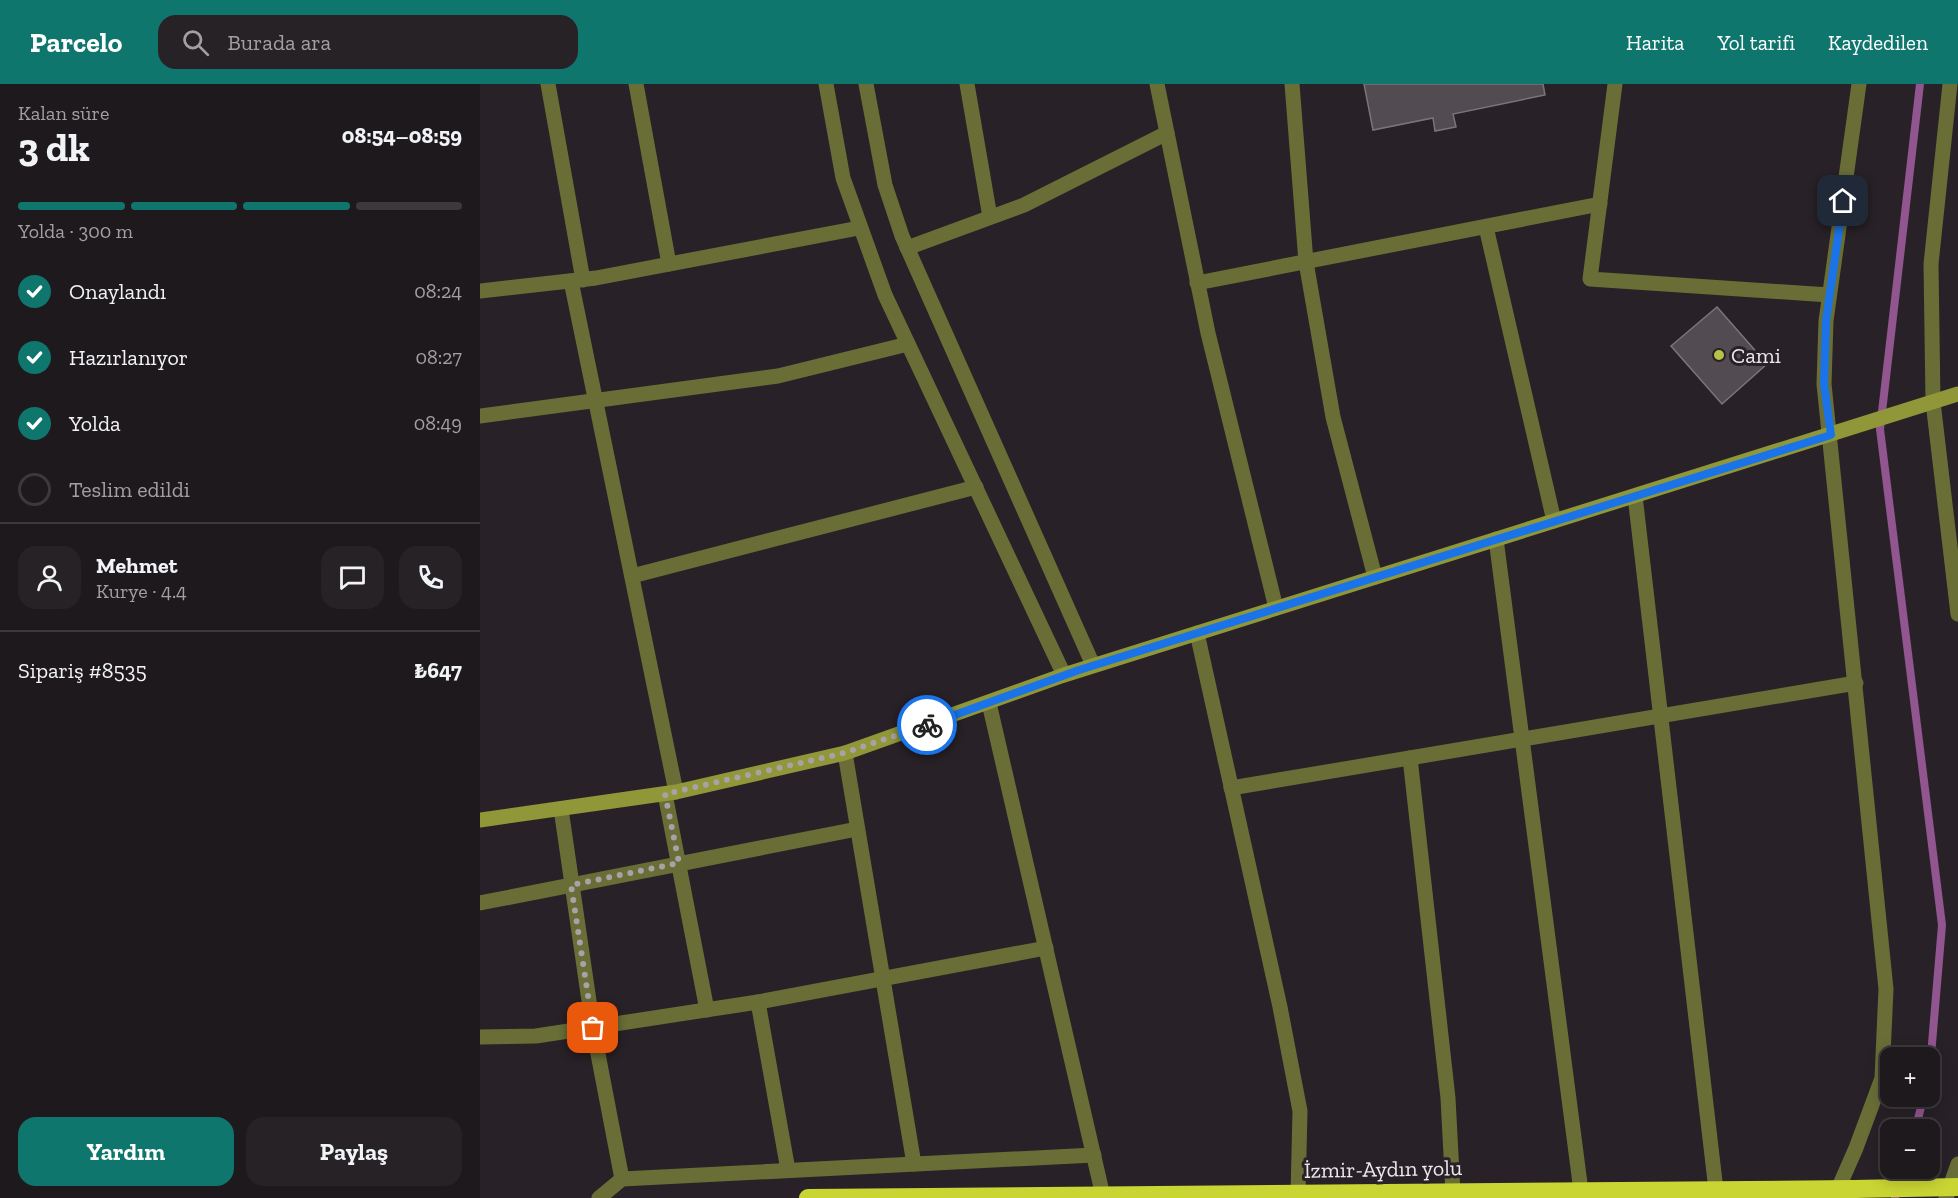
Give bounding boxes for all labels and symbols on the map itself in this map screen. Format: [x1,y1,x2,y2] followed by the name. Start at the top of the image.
[1817,175,1868,226] pin
[1731,342,1781,369] place label: Cami
[1712,348,1726,362] marker: Cami
[897,695,957,755] courier
[567,1002,618,1053] pin
[1304,1154,1463,1184] street label: İzmir-Aydın yolu

